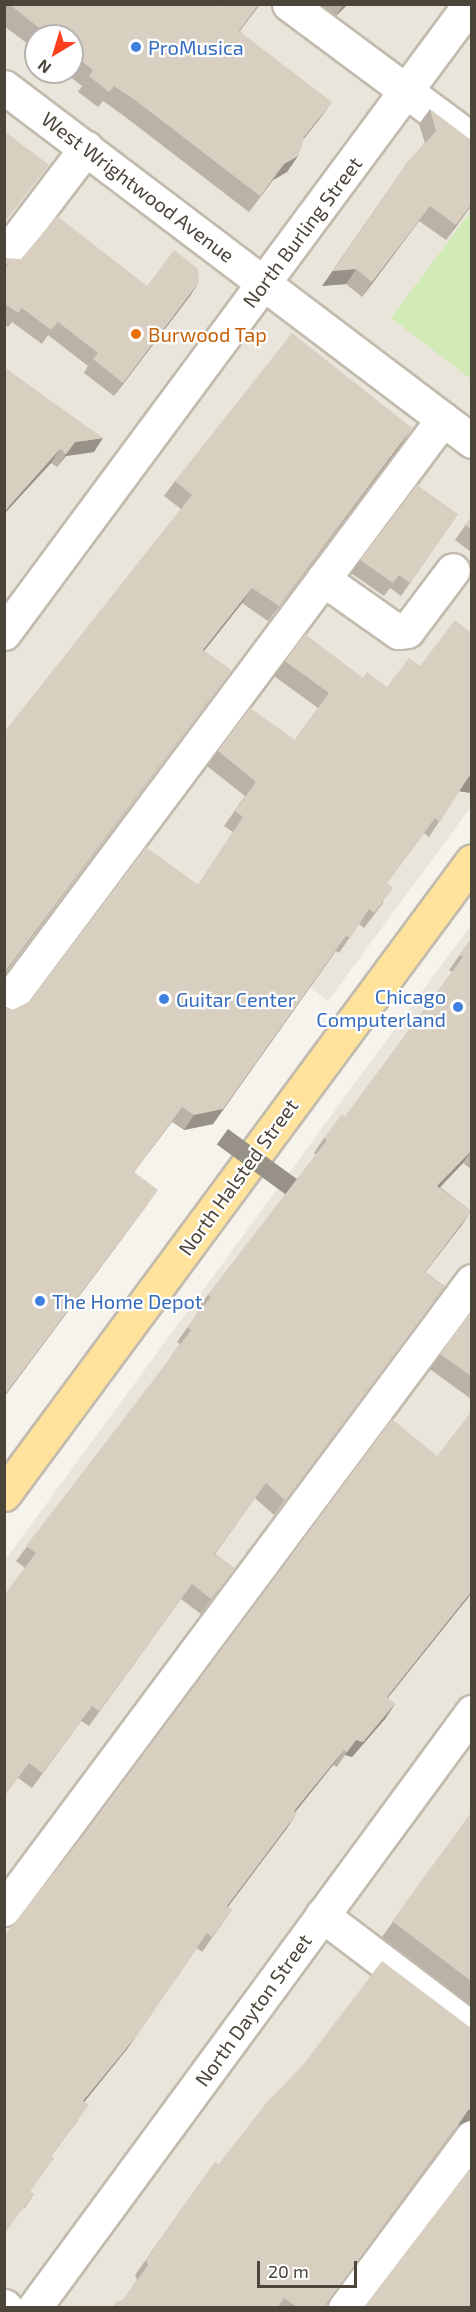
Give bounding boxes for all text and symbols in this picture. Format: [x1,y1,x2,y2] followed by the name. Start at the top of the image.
[24,24,84,84] north arrow
[148,35,244,59] place label: ProMusica
[129,40,143,54] marker: ProMusica
[33,56,54,78] text: N
[37,106,239,268] street label: West Wrightwood Avenue
[237,152,367,312] street label: North Burling Street
[148,322,267,346] place label: Burwood Tap
[129,327,143,341] marker: Burwood Tap
[316,984,446,1031] place label: Chicago Computerland
[176,987,296,1011] place label: Guitar Center
[157,992,171,1006] marker: Guitar Center
[451,1000,465,1014] marker: Chicago Computerland
[173,1094,303,1260] street label: North Halsted Street
[52,1289,202,1313] place label: The Home Depot
[33,1294,47,1308] marker: The Home Depot
[190,1929,316,2091] street label: North Dayton Street
[260,2249,360,2287] scale bar
[268,2260,309,2282] text: 20 m

